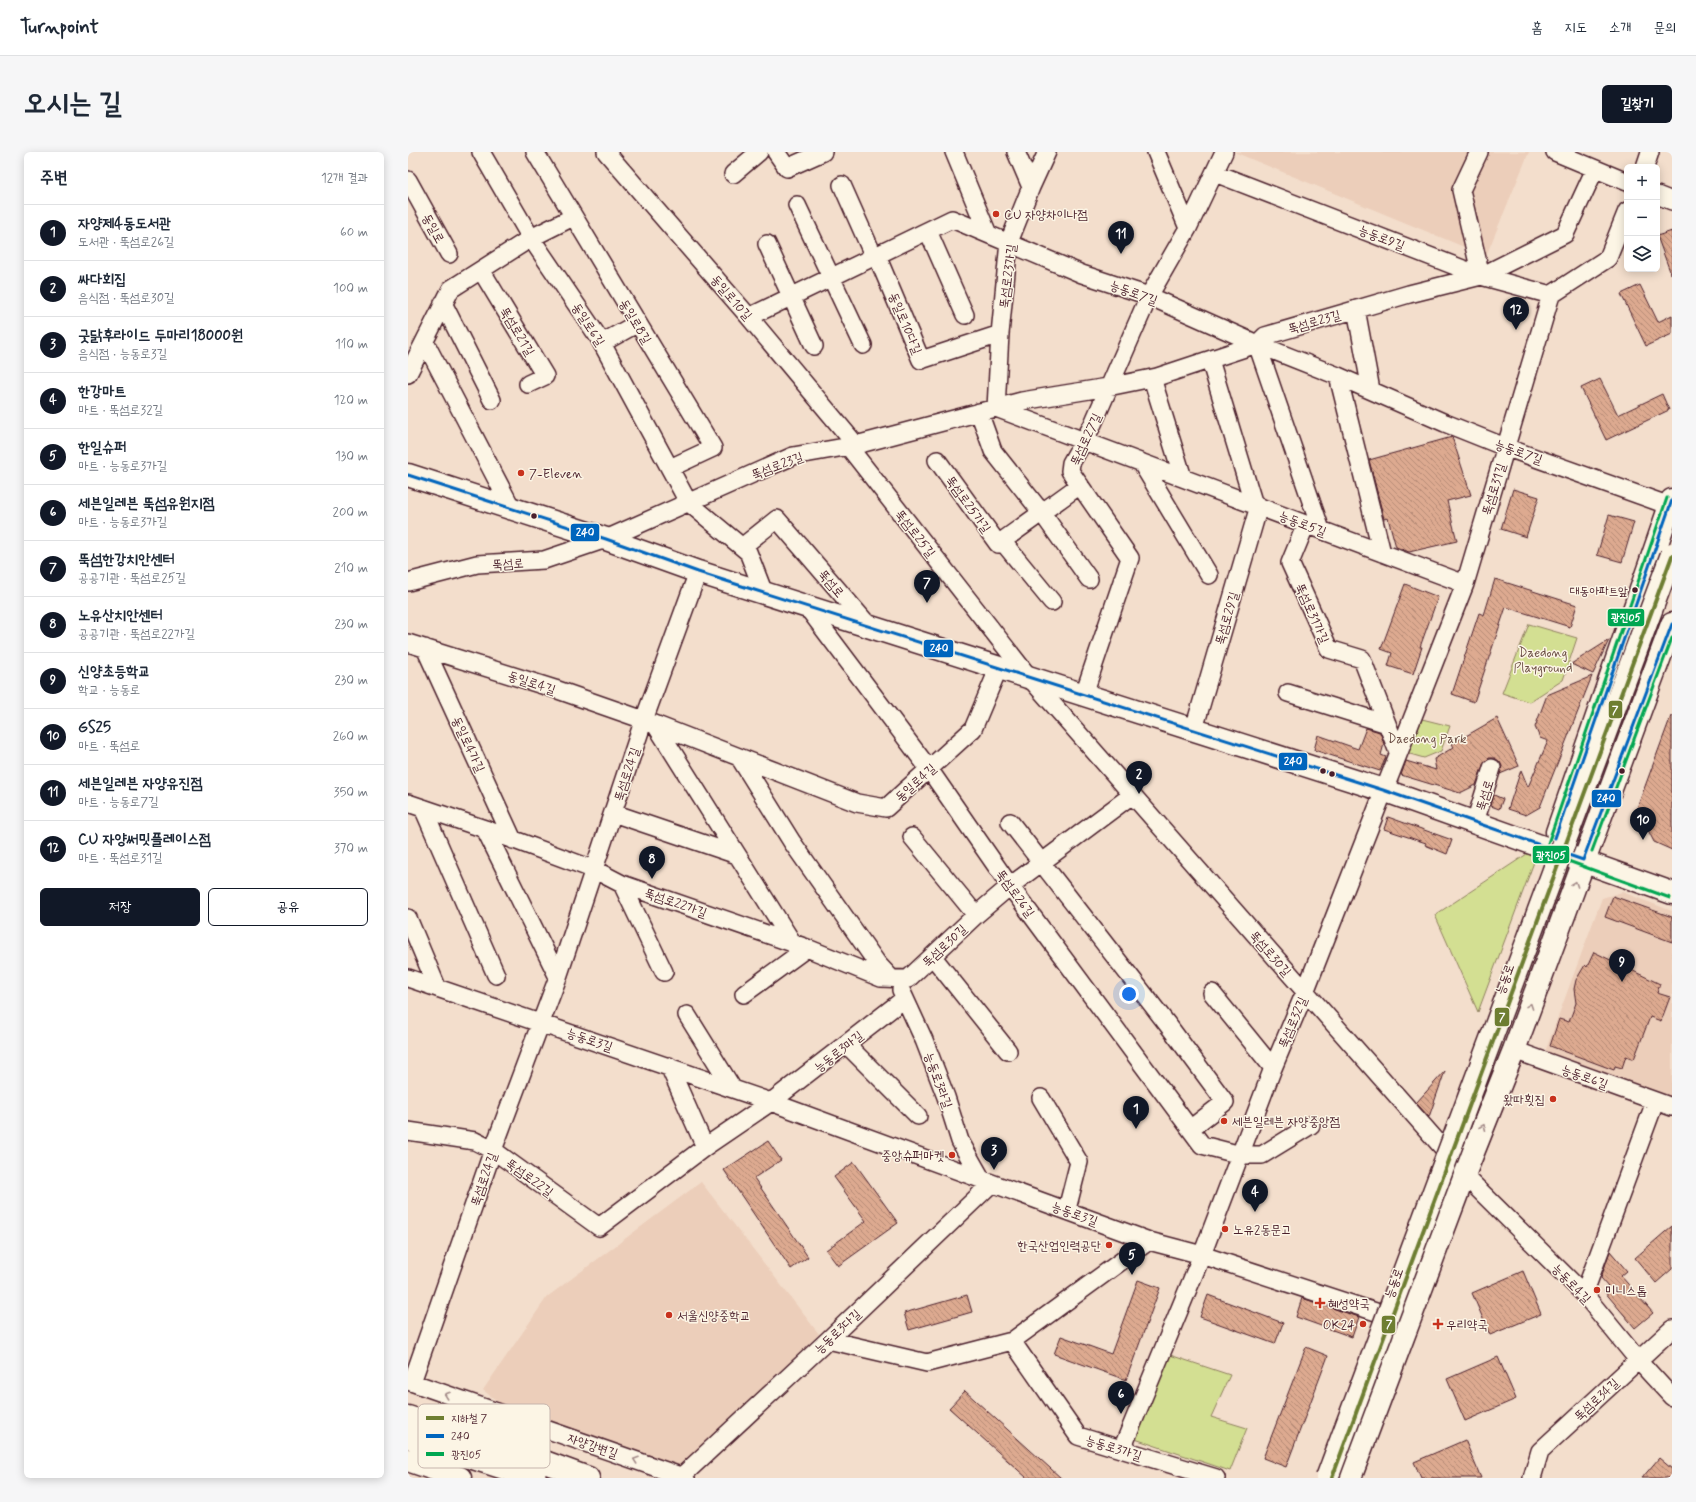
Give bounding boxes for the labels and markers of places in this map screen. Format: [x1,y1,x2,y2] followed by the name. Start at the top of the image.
[1004,207,1088,224] place label: CU 자양차이나점
[991,209,1001,219] marker: CU 자양차이나점
[1108,221,1134,254] pin: 11
[1503,297,1529,330] pin: 12
[529,466,582,483] place label: 7-Eleven
[516,468,526,478] marker: 7-Eleven
[529,511,539,521] unlabelled marker
[914,570,940,603] pin: 7
[1570,584,1628,600] place label: 대동아파트앞
[1630,585,1640,595] marker: 대동아파트앞
[1126,761,1152,794] pin: 2
[1318,766,1328,776] unlabelled marker
[1617,766,1627,776] unlabelled marker
[1327,769,1337,779] unlabelled marker
[1630,807,1656,840] pin: 10
[639,846,665,879] pin: 8
[1609,949,1635,982] pin: 9
[1503,1092,1545,1109] place label: 왔따횟집
[1548,1094,1558,1104] marker: 왔따횟집
[1123,1096,1149,1129] pin: 1
[1232,1114,1340,1131] place label: 세븐일레븐 자양중앙점
[1219,1116,1229,1126] marker: 세븐일레븐 자양중앙점
[981,1137,1007,1170] pin: 3
[881,1148,944,1165] place label: 중앙슈퍼마켓
[947,1150,957,1160] marker: 중앙슈퍼마켓
[1242,1179,1268,1212] pin: 4
[1233,1222,1292,1239] place label: 노유2동문고
[1220,1224,1230,1234] marker: 노유2동문고
[1017,1238,1102,1255] place label: 한국산업인력공단
[1104,1240,1114,1250] marker: 한국산업인력공단
[1119,1242,1145,1275] pin: 5
[1605,1283,1647,1300] place label: 미니스톱
[1592,1285,1602,1295] marker: 미니스톱
[1328,1296,1370,1313] place label: 혜성약국
[1315,1298,1325,1308] marker: 혜성약국
[677,1308,750,1325] place label: 서울신양중학교
[664,1310,674,1320] marker: 서울신양중학교
[1323,1317,1355,1334] place label: OK24
[1446,1317,1488,1334] place label: 우리약국
[1358,1319,1368,1329] marker: OK24
[1433,1319,1443,1329] marker: 우리약국
[1108,1381,1134,1414] pin: 6

